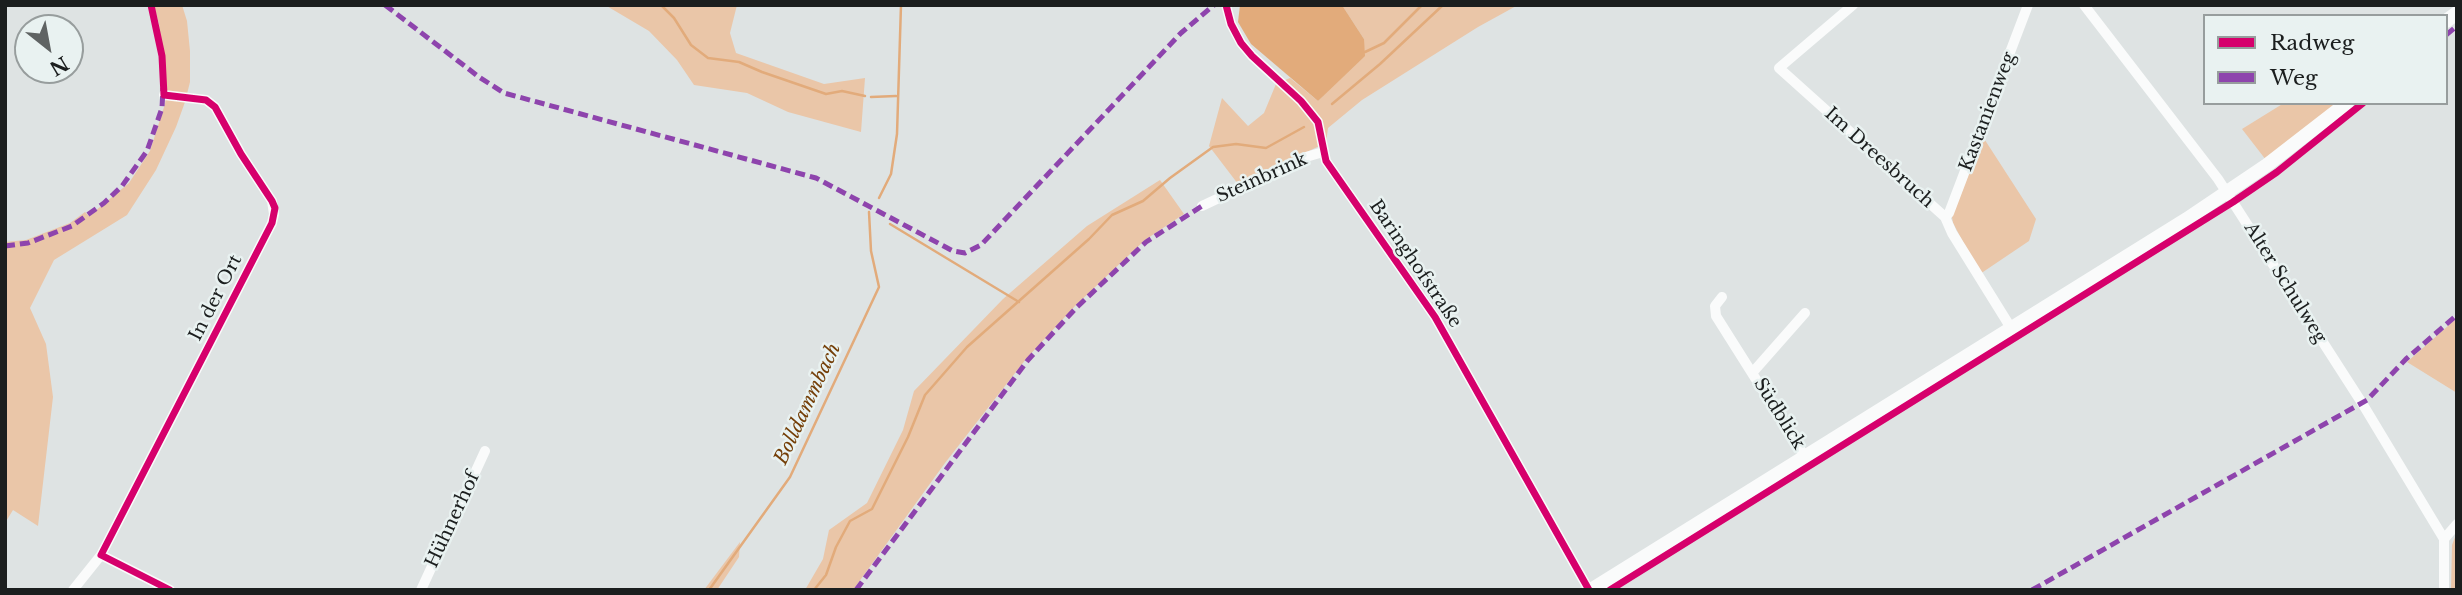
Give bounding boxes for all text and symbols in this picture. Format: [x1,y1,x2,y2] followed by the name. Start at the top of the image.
[14,14,84,84] north arrow
[2203,14,2448,105] legend
[2270,30,2354,56] text: Radweg
[1955,49,2021,175] street label: Kastanienweg
[45,51,73,80] text: N
[2270,65,2318,91] text: Weg
[1820,103,1938,213] street label: Im Dreesbruch
[1213,148,1311,208] street label: Steinbrink
[1364,196,1466,332] street label: Baringhofstraße
[2239,219,2331,347] street label: Alter Schulweg
[185,251,247,345] street label: In der Ort
[770,340,846,468] water label: Bolldammbach
[1749,374,1809,454] street label: Südblick
[421,468,485,572] street label: Hühnerhof

